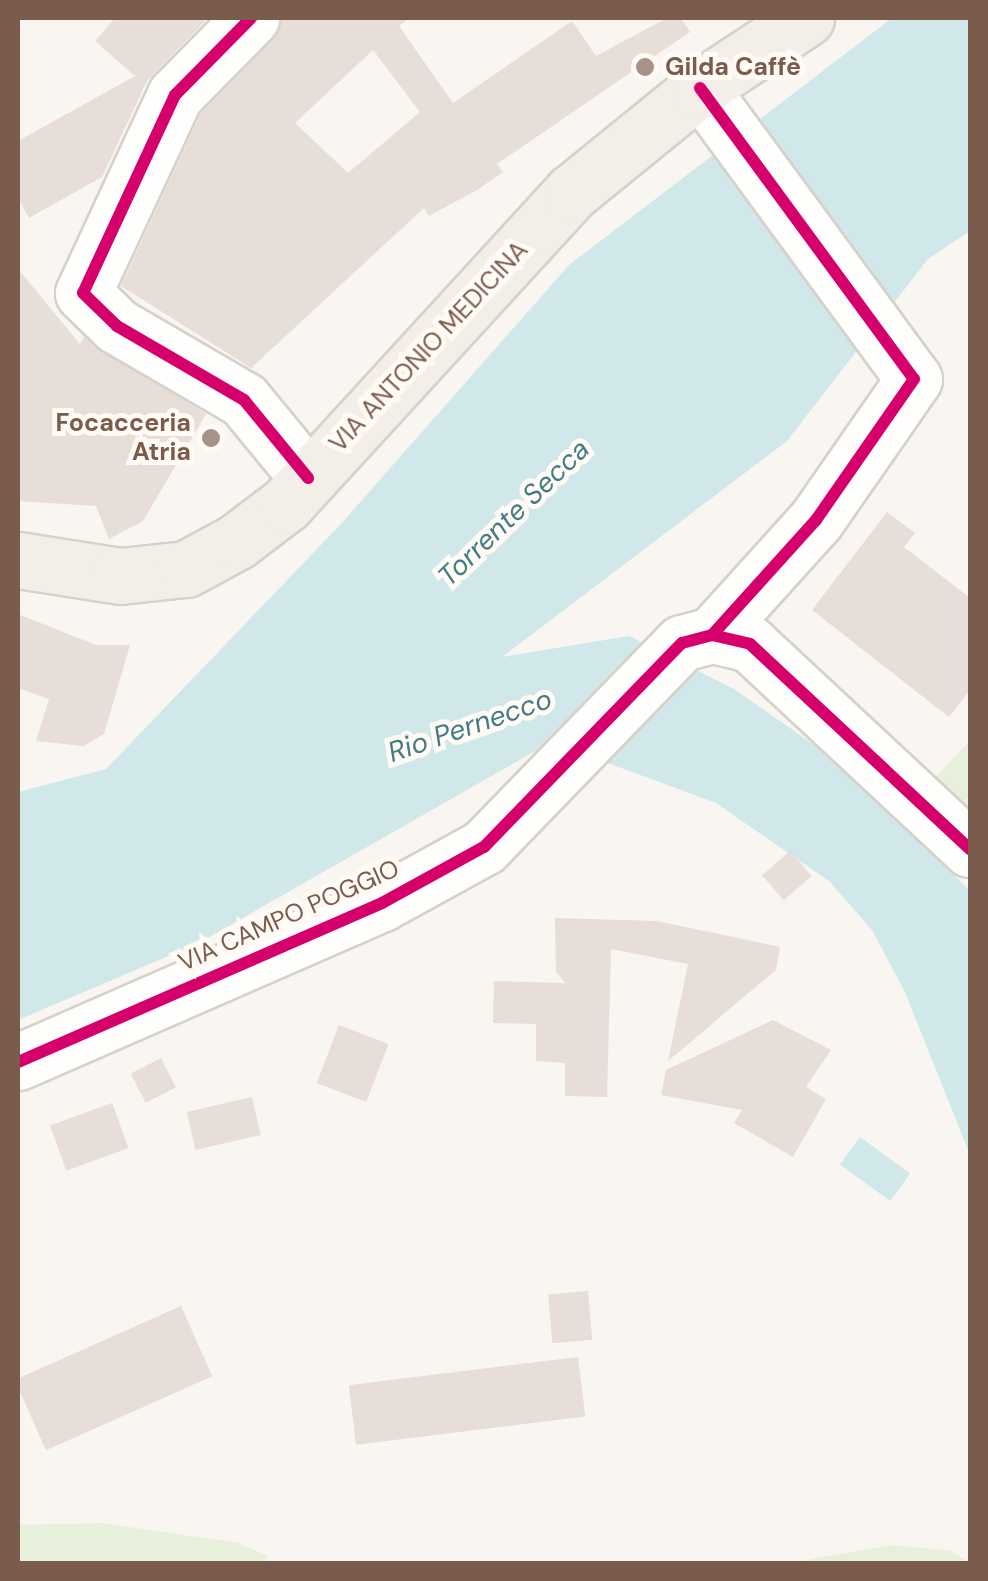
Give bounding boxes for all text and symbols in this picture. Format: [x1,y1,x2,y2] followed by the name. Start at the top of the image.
[665,52,801,82] place label: Gilda Caffè
[634,56,656,78] marker: Gilda Caffè
[324,235,534,459] street label: VIA ANTONIO MEDICINA
[56,409,191,468] place label: Focacceria Atria
[200,427,222,449] marker: Focacceria Atria
[432,433,596,593] water label: Torrente Secca
[384,682,556,770] water label: Rio Pernecco
[174,854,404,978] street label: VIA CAMPO POGGIO

